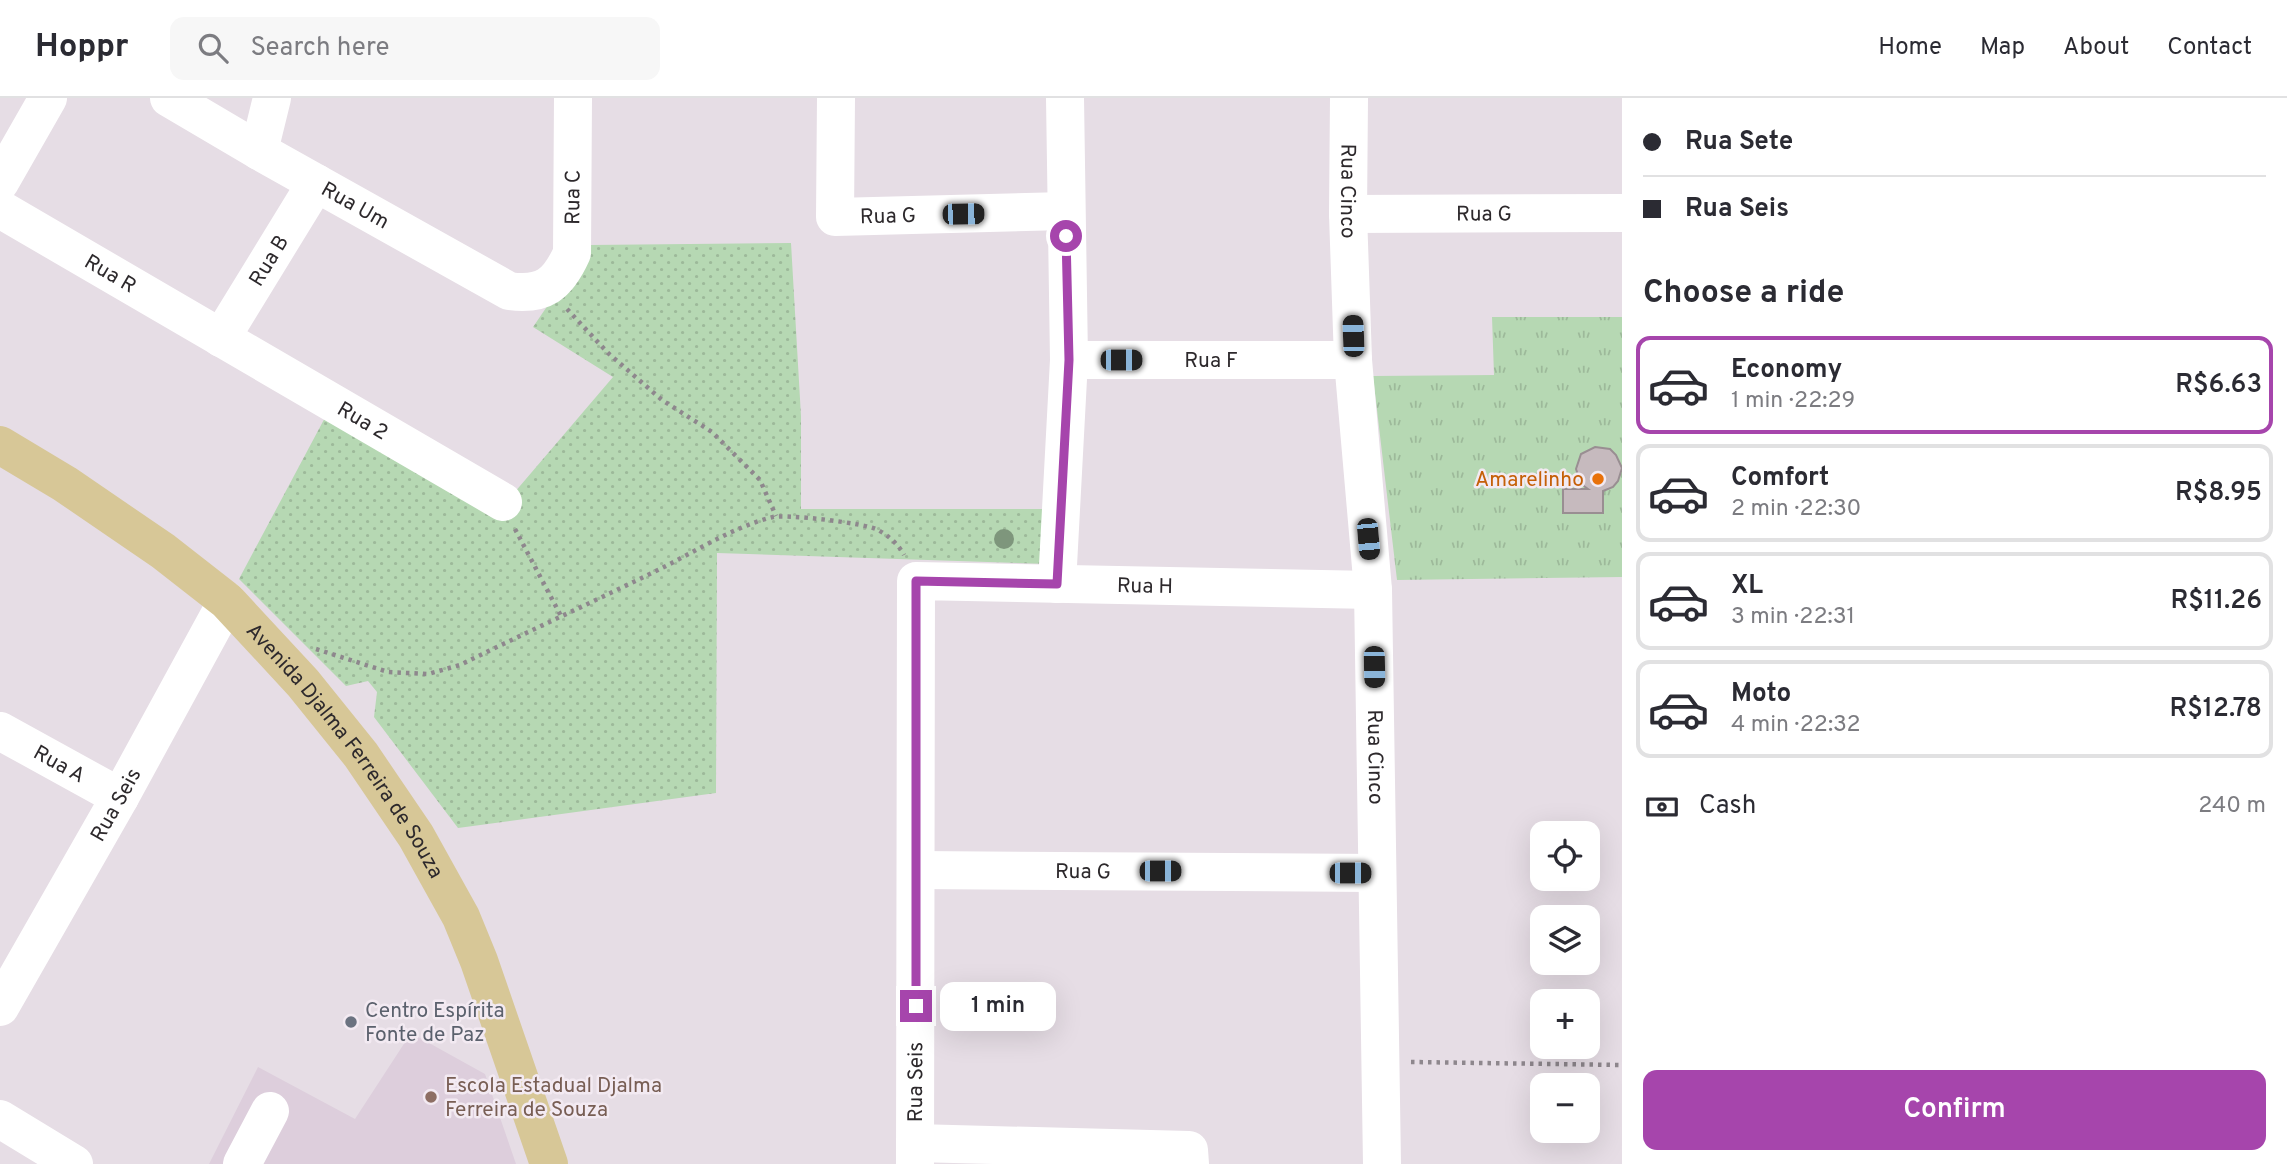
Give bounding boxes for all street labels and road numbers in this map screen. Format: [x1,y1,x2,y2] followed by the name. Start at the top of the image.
[1333,143,1361,239] street label: Rua Cinco
[560,170,588,225] street label: Rua C
[316,176,394,236] street label: Rua Um
[1456,201,1512,229] street label: Rua G
[860,203,916,231] street label: Rua G
[244,231,296,292] street label: Rua B
[79,249,141,300] street label: Rua R
[1184,348,1238,375] street label: Rua F
[332,396,392,447] street label: Rua 2
[1117,573,1173,601] street label: Rua H
[239,618,449,883] street label: Avenida Djalma Ferreira de Souza
[1360,709,1388,805] street label: Rua Cinco
[28,740,89,790] street label: Rua A
[85,764,148,847] street label: Rua Seis
[1055,859,1111,886] street label: Rua G
[903,1042,930,1122] street label: Rua Seis

